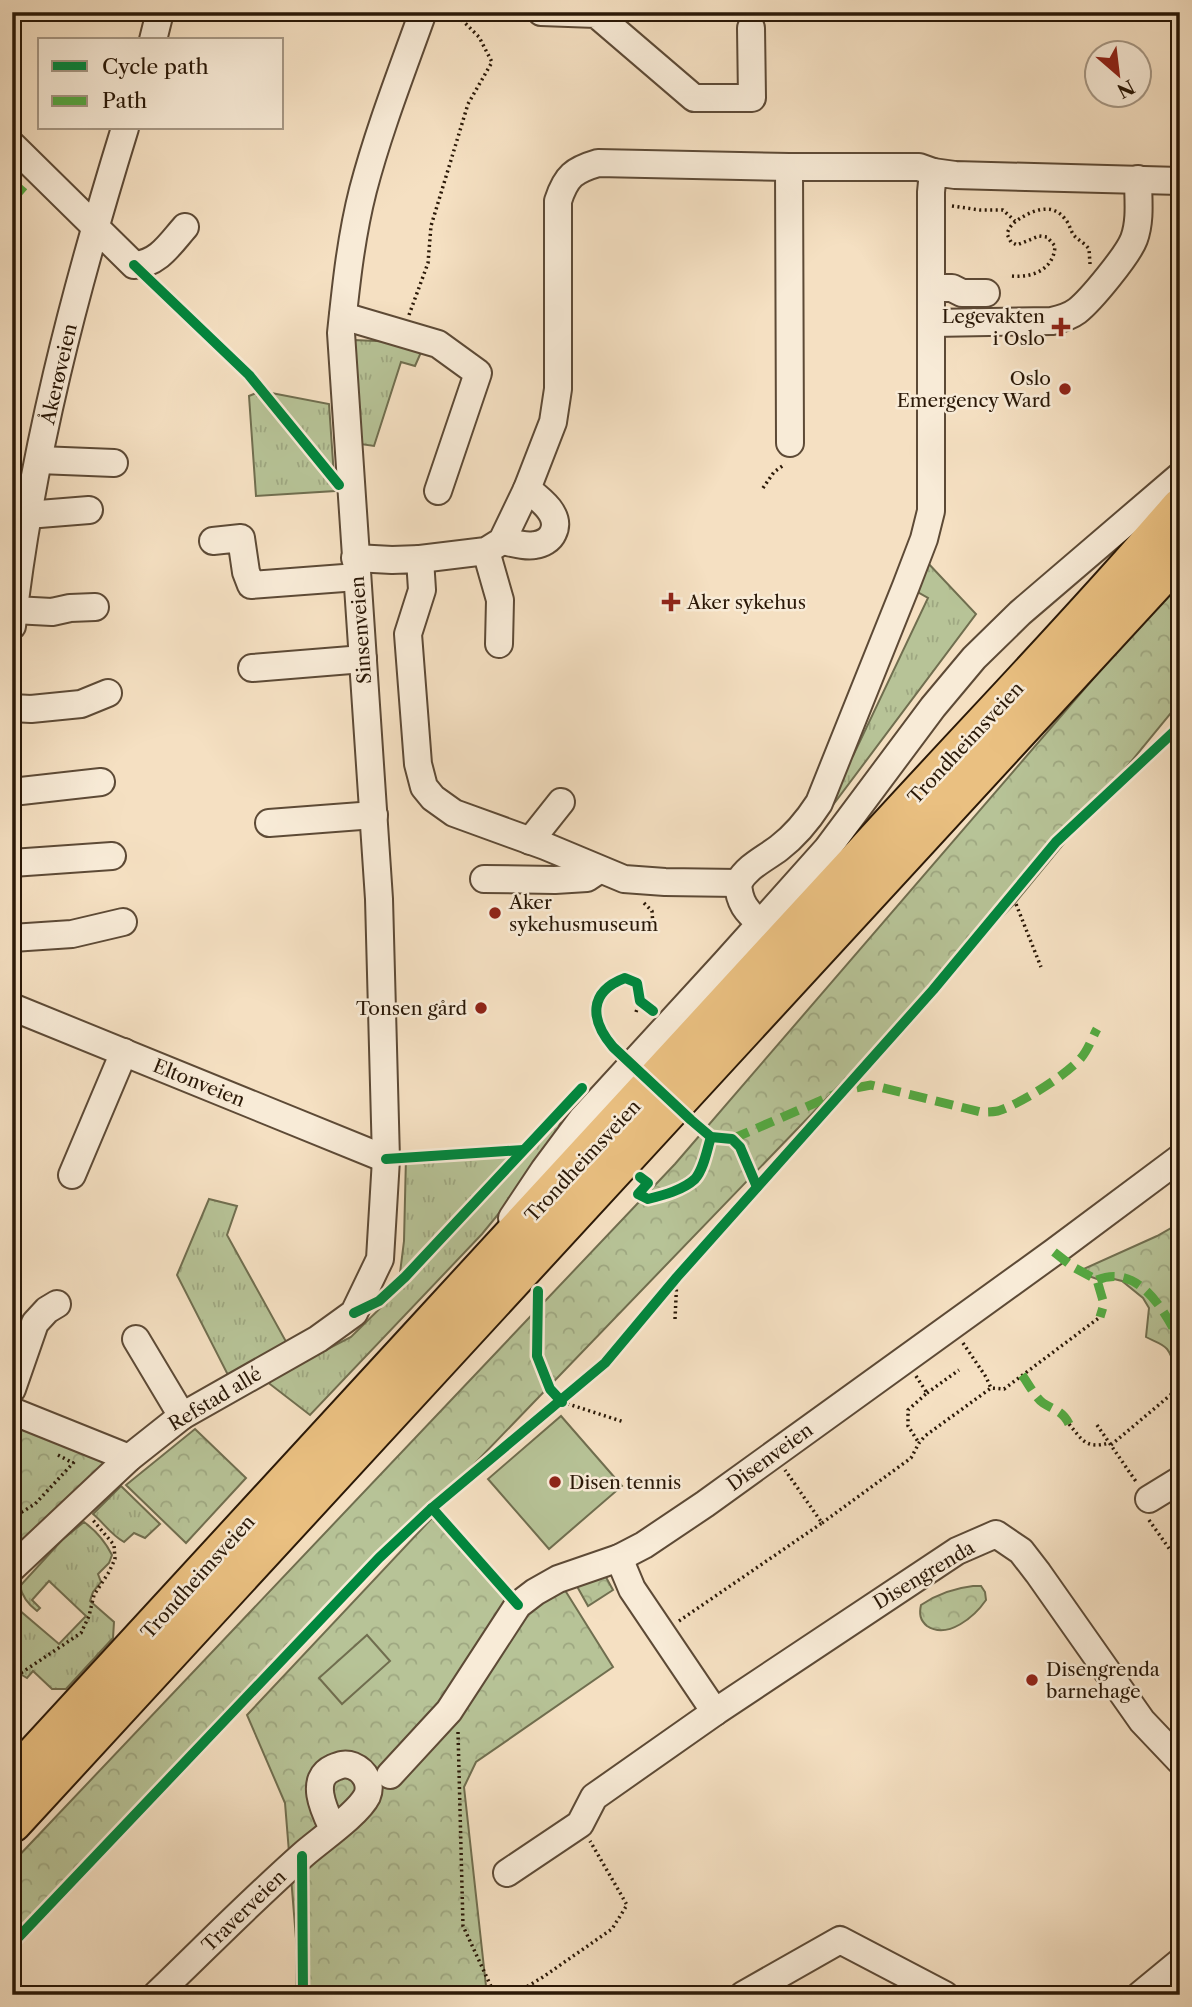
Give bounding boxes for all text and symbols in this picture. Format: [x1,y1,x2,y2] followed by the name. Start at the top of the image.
[38,38,284,130] legend
[1084,38,1154,108] north arrow
[102,54,209,79] text: Cycle path
[1113,75,1138,103] text: N
[102,88,147,113] text: Path
[942,305,1045,350] place label: Legevakten i Oslo
[1051,317,1071,337] marker: Legevakten i Oslo
[36,321,82,428] street label: Åkerøveien
[897,367,1051,412] place label: Oslo Emergency Ward
[1057,381,1073,397] marker: Oslo Emergency Ward
[346,575,376,685] street label: Sinsenveien
[686,591,806,614] place label: Aker sykehus
[661,592,681,612] marker: Aker sykehus
[903,677,1029,809] street label: Trondheimsveien
[508,891,658,936] place label: Aker sykehusmuseum
[487,905,503,921] marker: Aker sykehusmuseum
[356,997,467,1020] place label: Tonsen gård
[473,1000,489,1016] marker: Tonsen gård
[150,1054,248,1112] street label: Eltonveien
[520,1095,646,1227] street label: Trondheimsveien
[164,1362,266,1436] street label: Refstad allé
[723,1418,817,1496] street label: Disenveien
[569,1471,681,1494] place label: Disen tennis
[547,1474,563,1490] marker: Disen tennis
[136,1510,260,1644] street label: Trondheimsveien
[869,1536,979,1614] street label: Disengrenda
[1046,1658,1160,1703] place label: Disengrenda barnehage
[1024,1672,1040,1688] marker: Disengrenda barnehage
[197,1865,291,1957] street label: Traverveien

